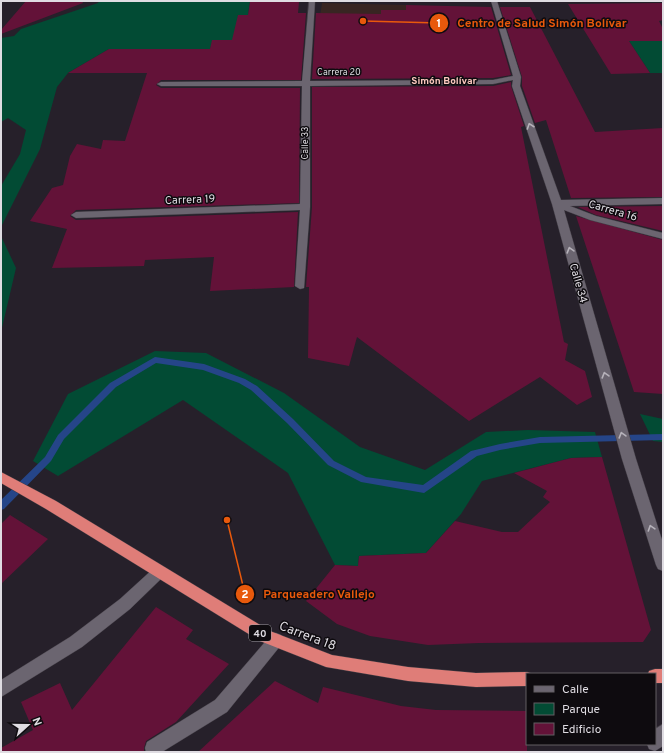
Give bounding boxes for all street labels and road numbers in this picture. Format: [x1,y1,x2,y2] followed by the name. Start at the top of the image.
[317,67,361,78] street label: Carrera 20
[300,126,311,160] street label: Calle 33
[165,192,215,208] street label: Carrera 19
[587,197,639,225] street label: Carrera 16
[566,262,590,305] street label: Calle 34
[277,619,338,655] street label: Carrera 18
[249,625,271,641] road number: 40

